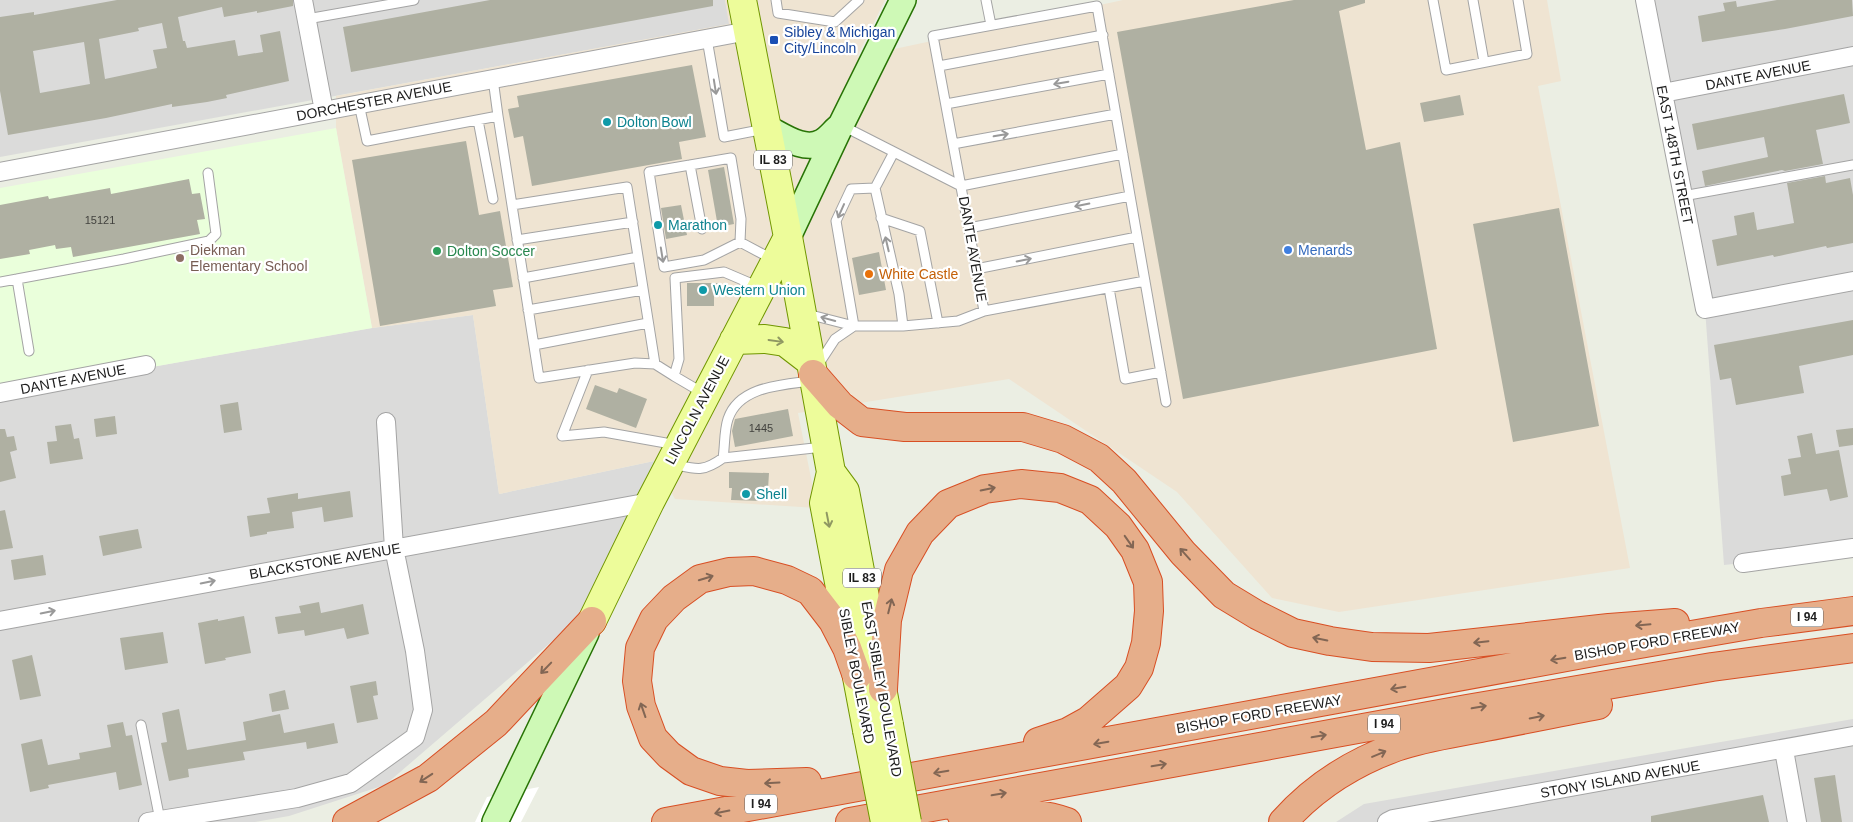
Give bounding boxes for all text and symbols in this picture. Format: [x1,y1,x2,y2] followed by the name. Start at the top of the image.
[784,24,895,56] place label: Sibley & Michigan City/Lincoln
[768,34,780,46] marker: Sibley & Michigan City/Lincoln
[1704,57,1812,93] street label: DANTE AVENUE
[295,78,453,124] street label: DORCHESTER AVENUE
[711,78,721,94] one-way arrow
[1054,79,1070,89] one-way arrow
[1654,84,1696,226] street label: EAST 148TH STREET
[617,114,692,130] place label: Dolton Bowl
[601,116,613,128] marker: Dolton Bowl
[993,129,1009,139] one-way arrow
[754,150,792,170] road number: IL 83
[956,195,990,303] street label: DANTE AVENUE
[1075,201,1091,210] one-way arrow
[835,203,845,218] one-way arrow
[85,214,115,226] house number: 15121
[668,217,727,233] place label: Marathon
[652,219,664,231] marker: Marathon
[882,237,891,253] one-way arrow
[190,242,308,274] place label: Diekman Elementary School
[1298,242,1352,258] place label: Menards
[447,243,535,259] place label: Dolton Soccer
[1282,244,1294,256] marker: Menards
[431,245,443,257] marker: Dolton Soccer
[658,247,668,263] one-way arrow
[174,252,186,264] marker: Diekman Elementary School
[1016,254,1032,264] one-way arrow
[879,266,959,282] place label: White Castle
[863,268,875,280] marker: White Castle
[713,282,805,298] place label: Western Union
[697,284,709,296] marker: Western Union
[820,314,836,324] one-way arrow
[768,336,784,346] one-way arrow
[662,353,732,467] street label: LINCOLN AVENUE
[19,361,127,397] street label: DANTE AVENUE
[749,422,773,434] house number: 1445
[980,484,996,494] one-way arrow
[756,486,787,502] place label: Shell
[740,488,752,500] marker: Shell
[823,512,833,528] one-way arrow
[1124,535,1134,549] one-way arrow
[248,540,402,582] street label: BLACKSTONE AVENUE
[1179,548,1191,561] one-way arrow
[843,568,881,588] road number: IL 83
[697,573,713,583] one-way arrow
[199,577,215,587] one-way arrow
[886,598,895,614] one-way arrow
[859,600,905,778] street label: EAST SIBLEY BOULEVARD
[40,606,56,616] one-way arrow
[836,607,878,745] street label: SIBLEY BOULEVARD
[1791,608,1823,626] road number: I 94
[1573,618,1742,663] street label: BISHOP FORD FREEWAY
[1635,620,1651,630] one-way arrow
[1312,634,1328,643] one-way arrow
[1473,637,1489,647] one-way arrow
[1551,655,1567,664] one-way arrow
[540,662,552,675] one-way arrow
[1391,684,1407,694] one-way arrow
[1175,691,1344,736] street label: BISHOP FORD FREEWAY
[1471,701,1487,711] one-way arrow
[638,703,647,719] one-way arrow
[1528,712,1544,721] one-way arrow
[1368,714,1400,734] road number: I 94
[1311,730,1327,740] one-way arrow
[1093,739,1109,749] one-way arrow
[1371,749,1386,759] one-way arrow
[1539,757,1701,801] street label: STONY ISLAND AVENUE
[1151,760,1167,770] one-way arrow
[934,767,950,777] one-way arrow
[420,773,434,783] one-way arrow
[764,778,780,787] one-way arrow
[991,789,1007,799] one-way arrow
[745,794,777,814] road number: I 94
[714,807,730,817] one-way arrow

